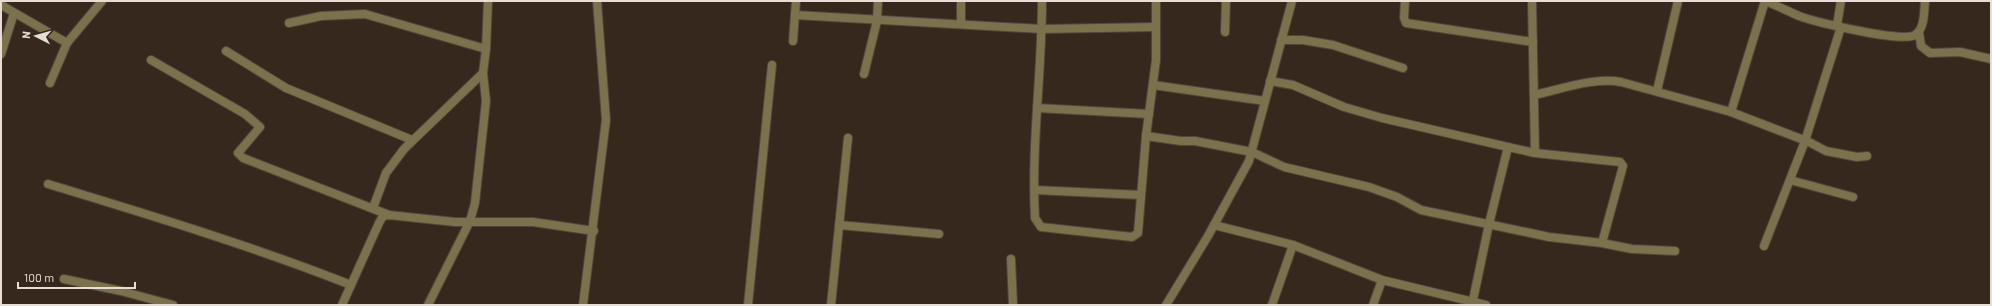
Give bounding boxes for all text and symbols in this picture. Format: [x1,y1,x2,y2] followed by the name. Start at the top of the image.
[16,16,56,56] north arrow
[19,31,32,39] text: N
[18,264,135,290] scale bar
[24,270,54,284] text: 100 m

